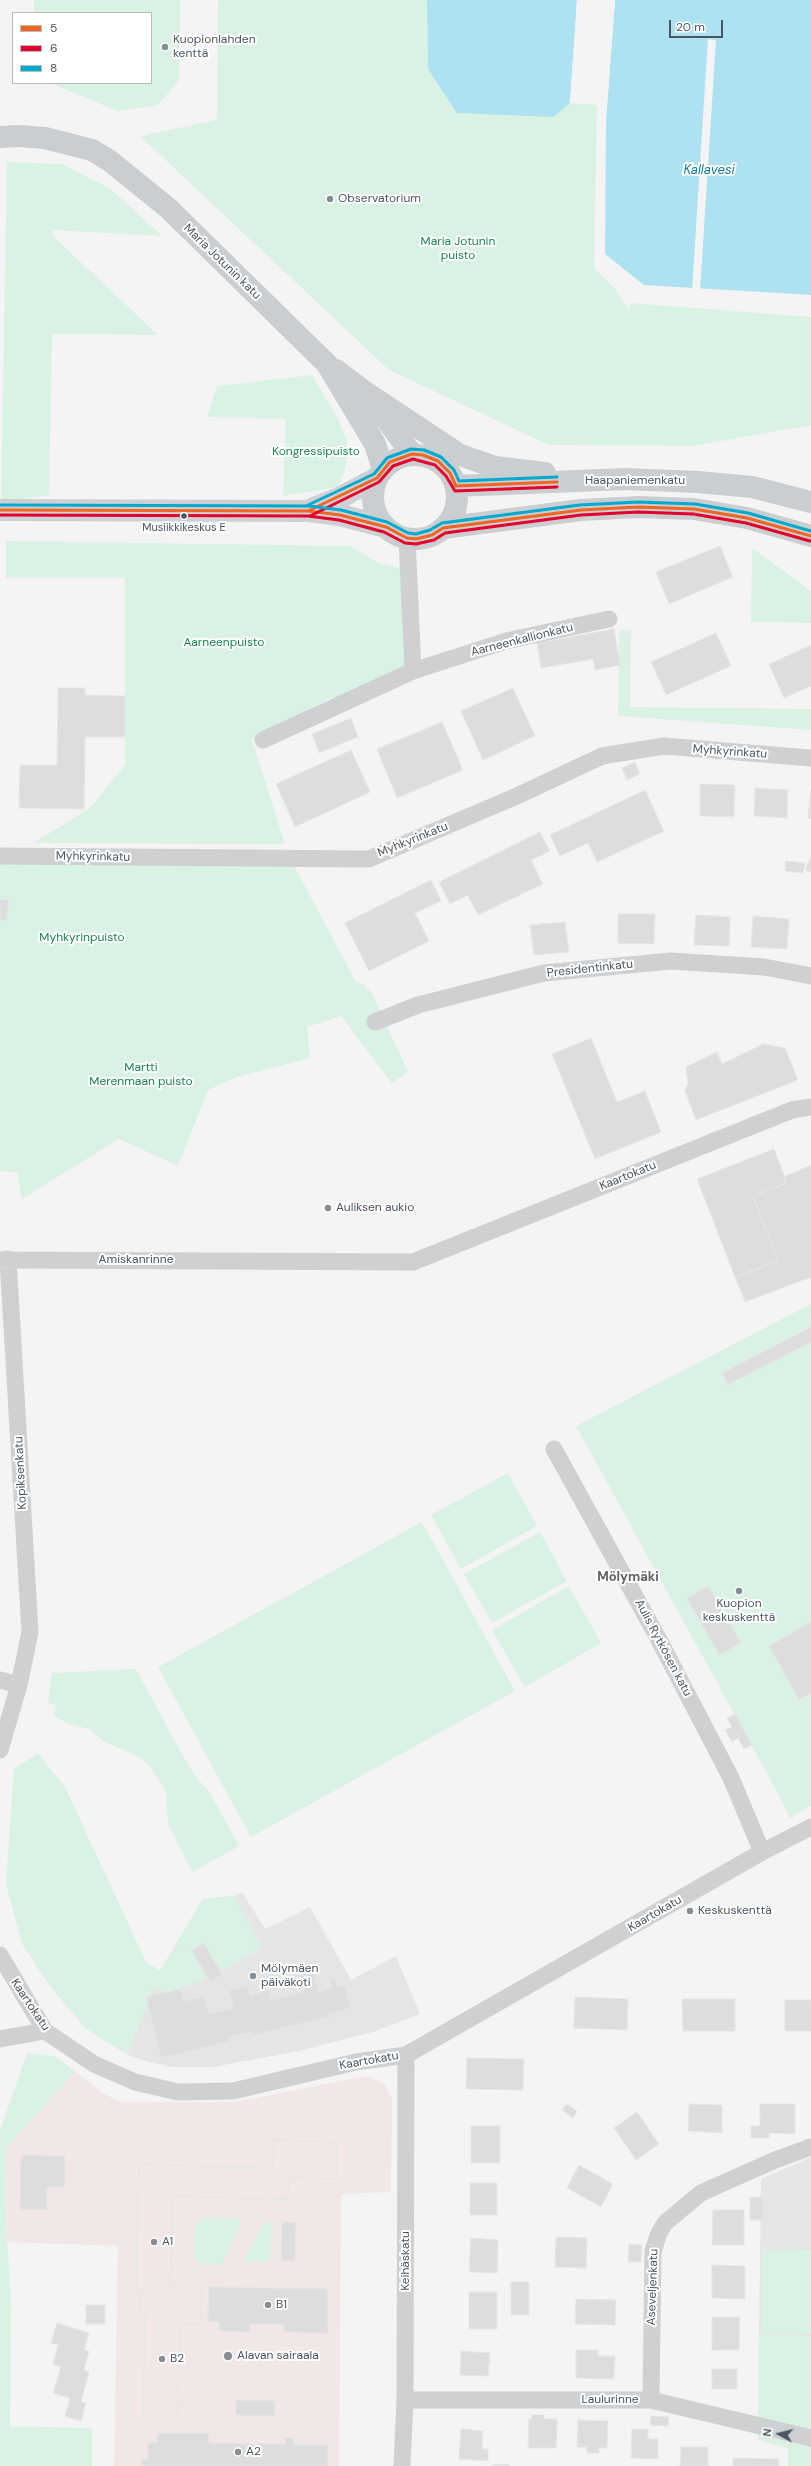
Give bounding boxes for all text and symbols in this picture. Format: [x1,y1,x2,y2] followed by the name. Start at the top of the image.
[12,12,152,84] legend
[671,12,725,38] scale bar
[676,19,705,35] text: 20 m
[50,20,57,36] text: 5
[173,33,256,61] place label: Kuopionlahden kenttä
[50,40,58,56] text: 6
[160,42,170,52] marker: Kuopionlahden kenttä
[50,60,57,76] text: 8
[683,163,735,179] water label: Kallavesi
[338,192,421,206] place label: Observatorium
[325,194,335,204] marker: Observatorium
[180,221,264,303] street label: Maria Jotunin katu
[421,235,495,263] park label: Maria Jotunin puisto
[272,445,360,459] park label: Kongressipuisto
[585,474,685,488] street label: Haapaniemenkatu
[179,511,189,521] marker: Musiikkikeskus E
[142,521,226,535] place label: Musiikkikeskus E
[469,620,575,660] street label: Aarneenkallionkatu
[184,636,264,650] park label: Aarneenpuisto
[692,742,768,762] street label: Myhkyrinkatu
[376,819,450,861] street label: Myhkyrinkatu
[56,849,130,865] street label: Myhkyrinkatu
[39,931,125,945] park label: Myhkyrinpuisto
[546,957,634,981] street label: Presidentinkatu
[89,1061,193,1089] park label: Martti Merenmaan puisto
[598,1158,658,1194] street label: Kaartokatu
[336,1201,414,1215] place label: Auliksen aukio
[323,1203,333,1213] marker: Auliksen aukio
[99,1253,173,1267] street label: Amiskanrinne
[12,1436,30,1510] street label: Kopiksenkatu
[597,1570,659,1586] district label: Mölymäki
[734,1586,744,1596] marker: Kuopion keskuskenttä
[631,1597,695,1699] street label: Aulis Rytkösen katu
[703,1597,775,1625] place label: Kuopion keskuskenttä
[625,1893,685,1935] street label: Kaartokatu
[698,1904,772,1918] place label: Keskuskenttä
[685,1906,695,1916] marker: Keskuskenttä
[261,1962,318,1990] place label: Mölymäen päiväkoti
[248,1971,258,1981] marker: Mölymäen päiväkoti
[7,1976,53,2034] street label: Kaartokatu
[338,2049,400,2073] street label: Kaartokatu
[399,2231,413,2291] street label: Keihäskatu
[162,2235,173,2249] place label: A1
[149,2237,159,2247] marker: A1
[644,2248,662,2326] street label: Aseveljenkatu
[276,2298,287,2312] place label: B1
[263,2300,273,2310] marker: B1
[237,2349,319,2363] place label: Alavan sairaala
[222,2350,234,2362] marker: Alavan sairaala
[170,2352,184,2366] place label: B2
[157,2354,167,2364] marker: B2
[581,2393,639,2407] street label: Laulurinne
[759,2414,799,2454] north arrow
[760,2428,775,2437] text: N
[246,2445,261,2459] place label: A2
[233,2447,243,2457] marker: A2

